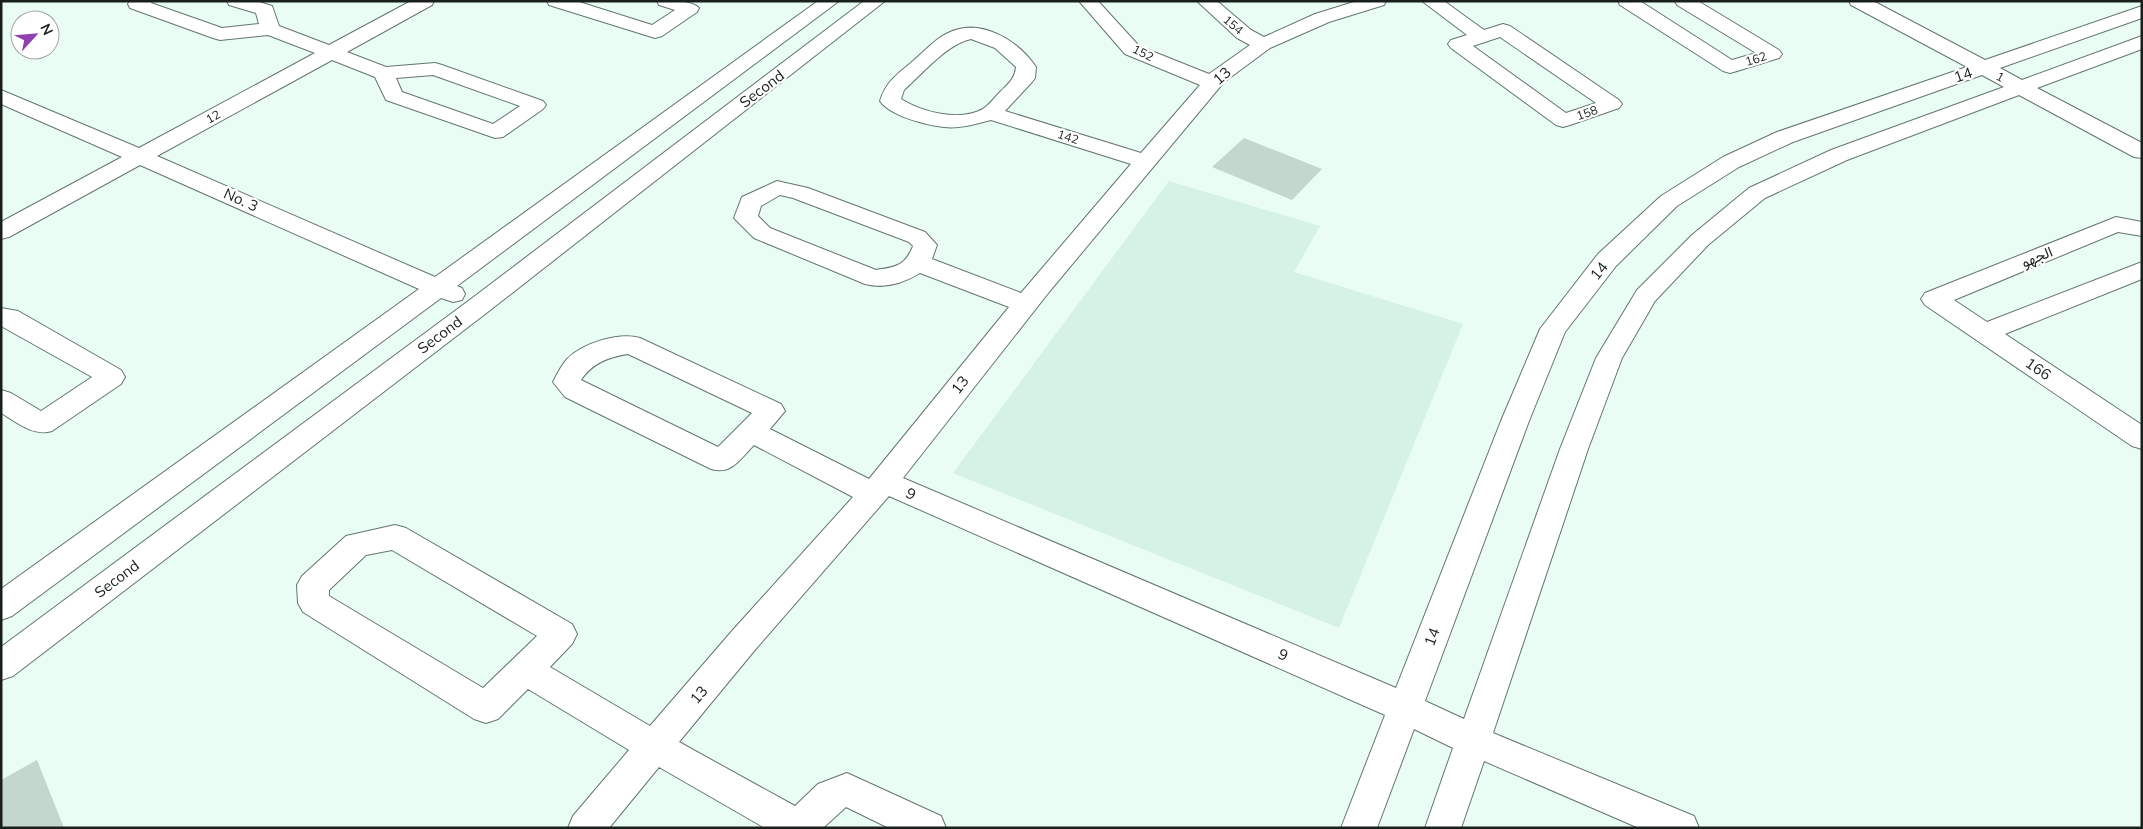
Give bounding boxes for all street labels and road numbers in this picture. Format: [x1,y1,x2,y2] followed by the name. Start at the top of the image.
[1220,12,1246,37] street label: 154
[1130,41,1156,64] street label: 152
[1743,48,1768,69] street label: 162
[1209,63,1235,89] street label: 13
[1951,63,1974,86] street label: 14
[736,66,788,112] street label: Second
[1994,68,2007,85] street label: 1
[1574,102,1599,123] street label: 158
[203,107,223,127] street label: 12
[1056,126,1081,147] street label: 142
[221,184,261,215] street label: No. 3
[2018,242,2055,271] street label: الجهو
[1586,258,1612,284] street label: 14
[414,312,466,358] street label: Second
[2022,353,2055,384] street label: 166
[947,372,973,398] street label: 13
[903,483,919,504] street label: 9
[91,556,143,602] street label: Second
[1419,625,1444,649] street label: 14
[1275,644,1291,665] street label: 9
[686,682,712,708] street label: 13

